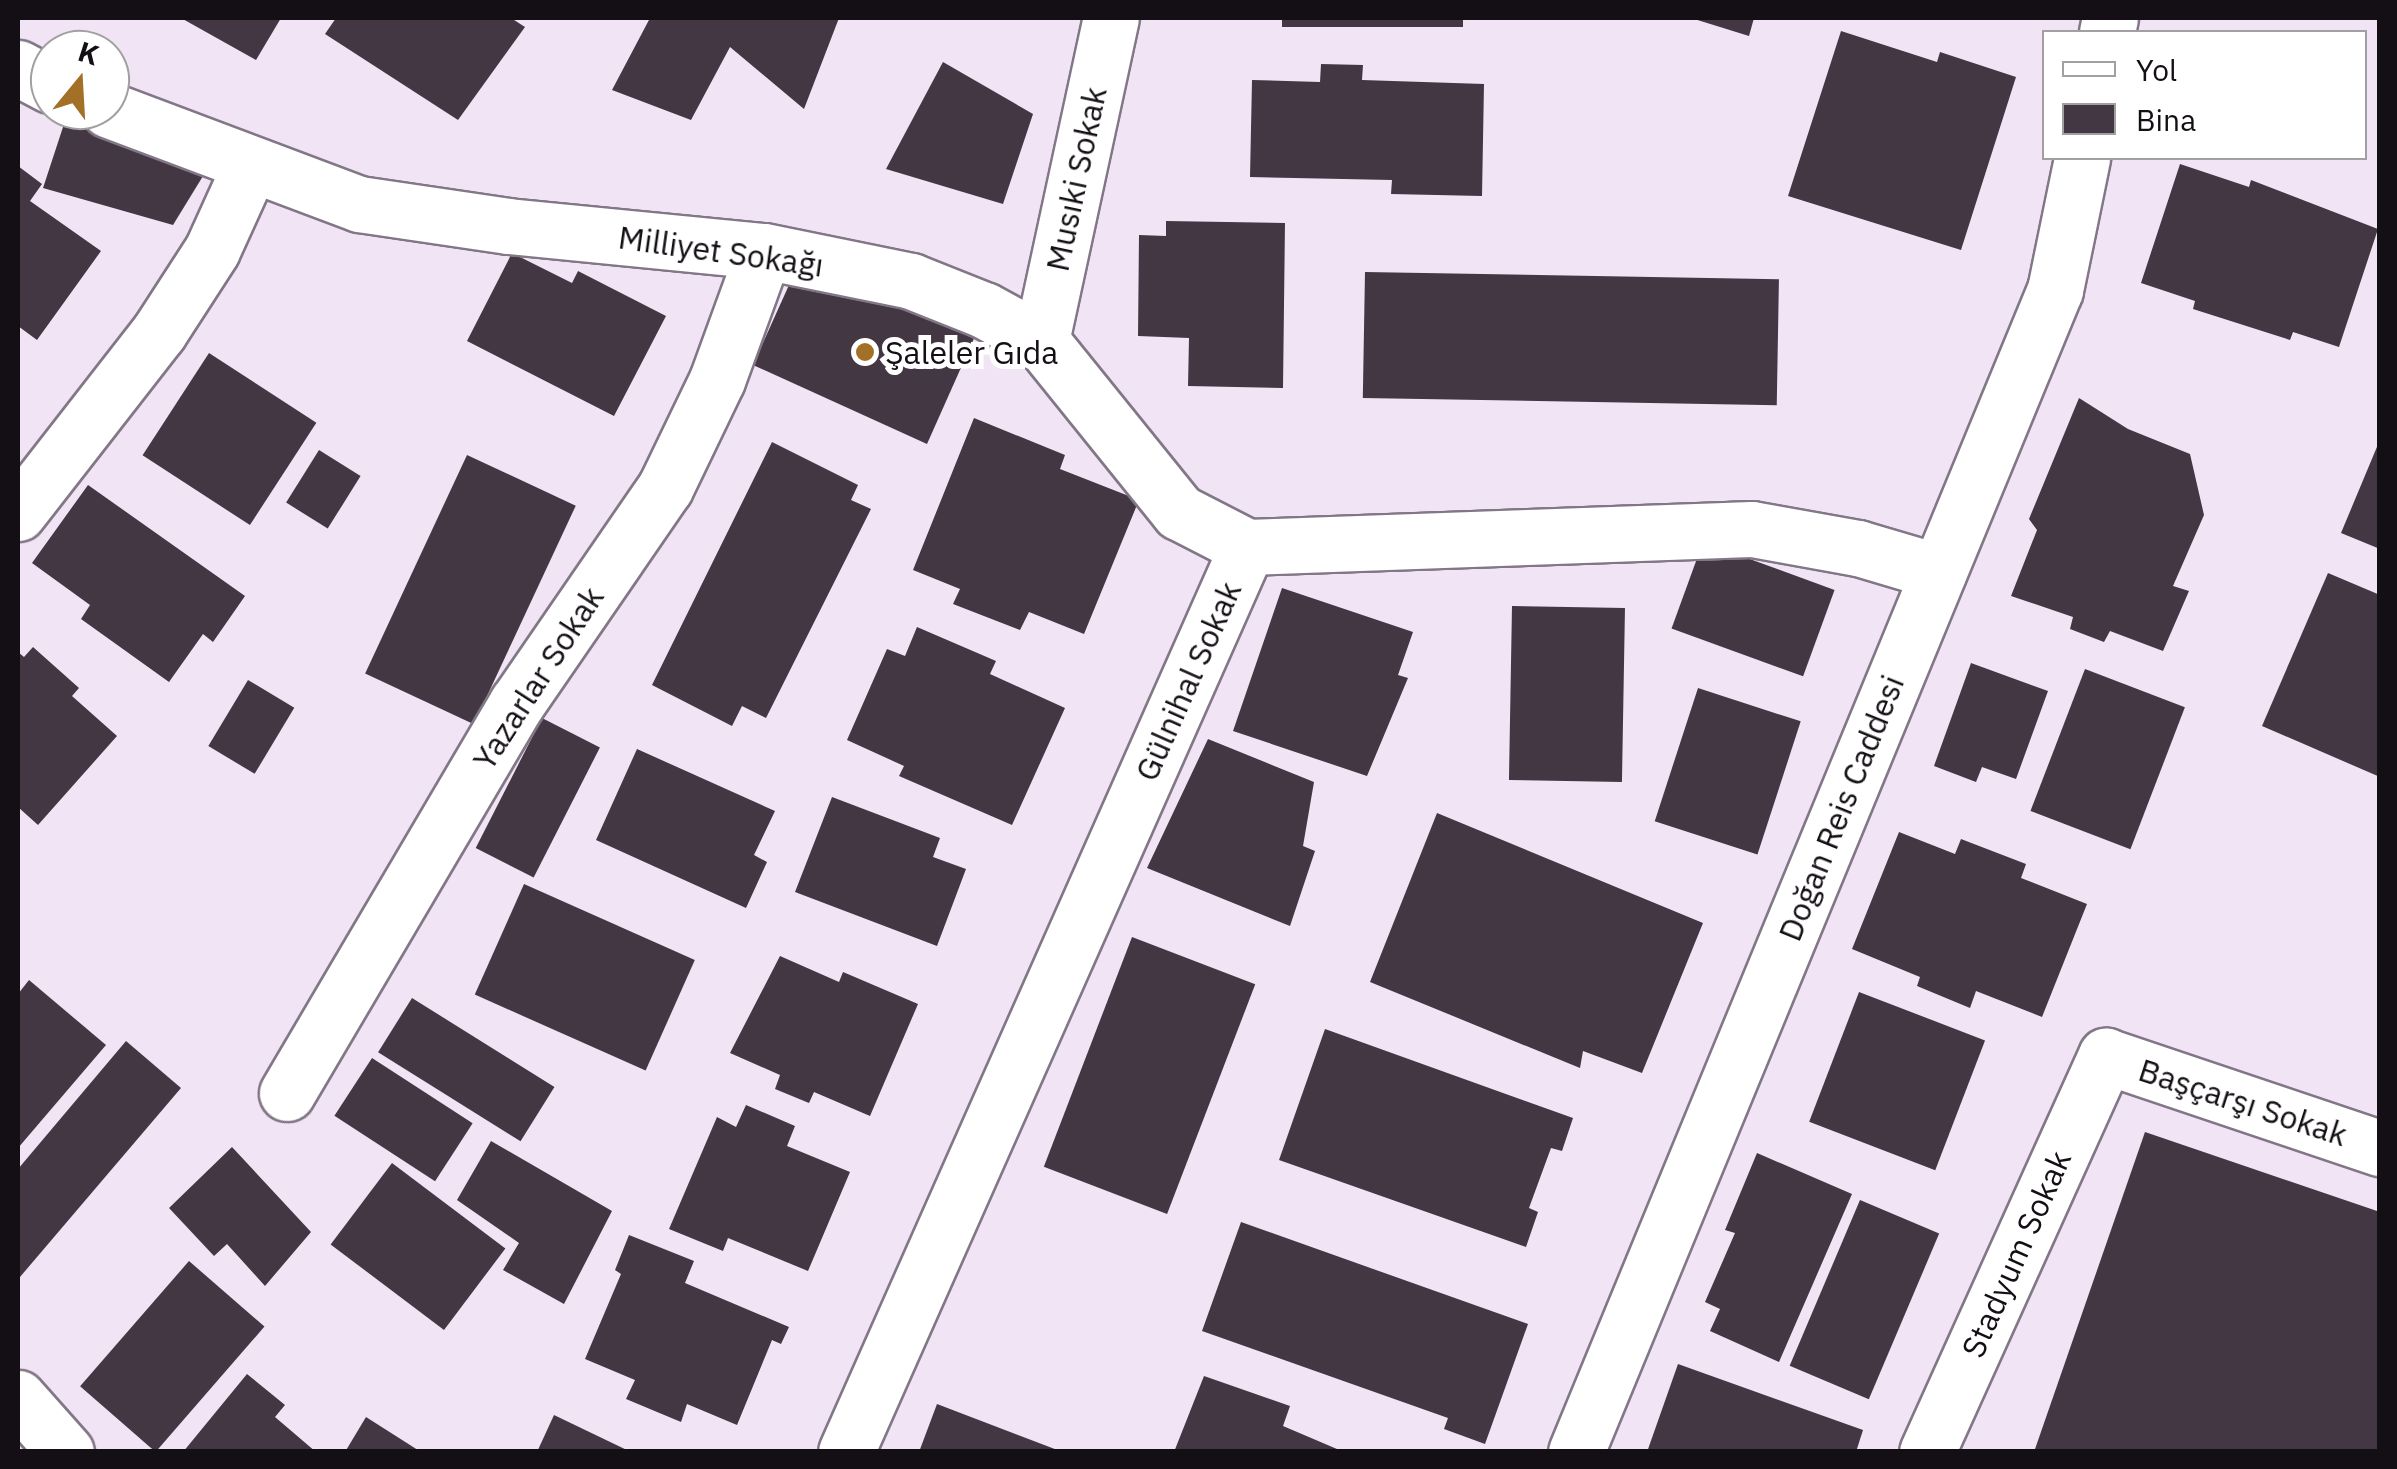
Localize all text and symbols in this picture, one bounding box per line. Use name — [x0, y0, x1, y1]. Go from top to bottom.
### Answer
north arrow — [30, 30, 130, 130]
legend — [2042, 30, 2367, 160]
text: K — [74, 32, 104, 74]
text: Yol — [2136, 50, 2177, 89]
street label: Musıki Sokak — [1038, 83, 1114, 275]
text: Bina — [2136, 100, 2196, 139]
street label: Milliyet Sokağı — [616, 218, 826, 284]
place label: Şaleler Gıda — [885, 333, 1058, 371]
marker: Şaleler Gıda — [854, 341, 876, 363]
street label: Gülnihal Sokak — [1127, 575, 1249, 787]
street label: Yazarlar Sokak — [465, 579, 611, 777]
street label: Doğan Reis Caddesi — [1770, 670, 1912, 946]
street label: Başçarşı Sokak — [2134, 1050, 2352, 1154]
street label: Stadyum Sokak — [1953, 1145, 2079, 1363]

